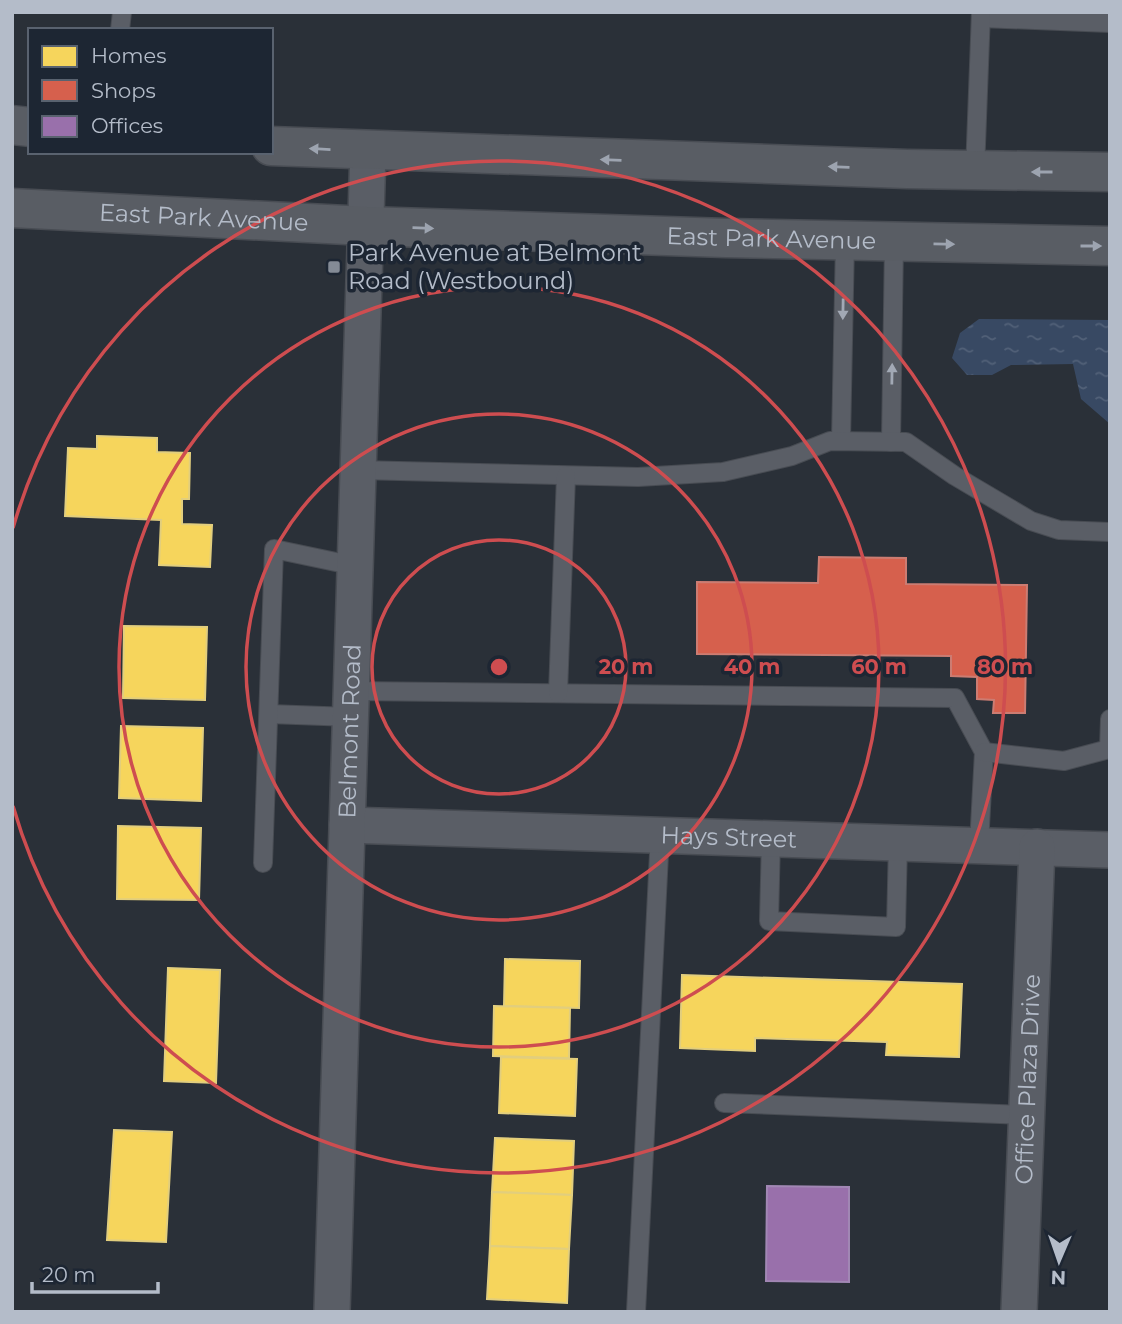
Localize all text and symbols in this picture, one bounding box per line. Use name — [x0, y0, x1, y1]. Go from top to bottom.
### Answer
legend — [28, 28, 273, 154]
text: Homes — [91, 43, 166, 68]
text: Shops — [91, 78, 156, 103]
text: Offices — [91, 113, 163, 138]
one-way arrow — [308, 143, 330, 154]
one-way arrow — [600, 154, 622, 165]
one-way arrow — [827, 162, 849, 173]
one-way arrow — [1030, 166, 1052, 177]
street label: East Park Avenue — [98, 197, 309, 237]
street label: East Park Avenue — [666, 221, 876, 255]
one-way arrow — [412, 222, 434, 233]
place label: Park Avenue at Belmont Road (Westbound) — [348, 238, 642, 295]
one-way arrow — [933, 238, 955, 250]
one-way arrow — [1080, 240, 1102, 252]
marker: Park Avenue at Belmont Road (Westbound) — [326, 259, 342, 275]
one-way arrow — [838, 298, 849, 320]
one-way arrow — [886, 362, 898, 384]
street label: Belmont Road — [332, 644, 367, 819]
text: 20 m — [599, 654, 653, 679]
text: 40 m — [724, 654, 780, 679]
text: 60 m — [851, 654, 907, 679]
text: 80 m — [977, 654, 1033, 679]
centre of rings — [487, 655, 511, 679]
street label: Hays Street — [660, 820, 798, 854]
street label: Office Plaza Drive — [1009, 973, 1046, 1185]
north arrow — [1024, 1226, 1094, 1296]
scale bar — [32, 1250, 158, 1294]
text: 20 m — [42, 1262, 96, 1287]
text: N — [1050, 1266, 1067, 1289]

